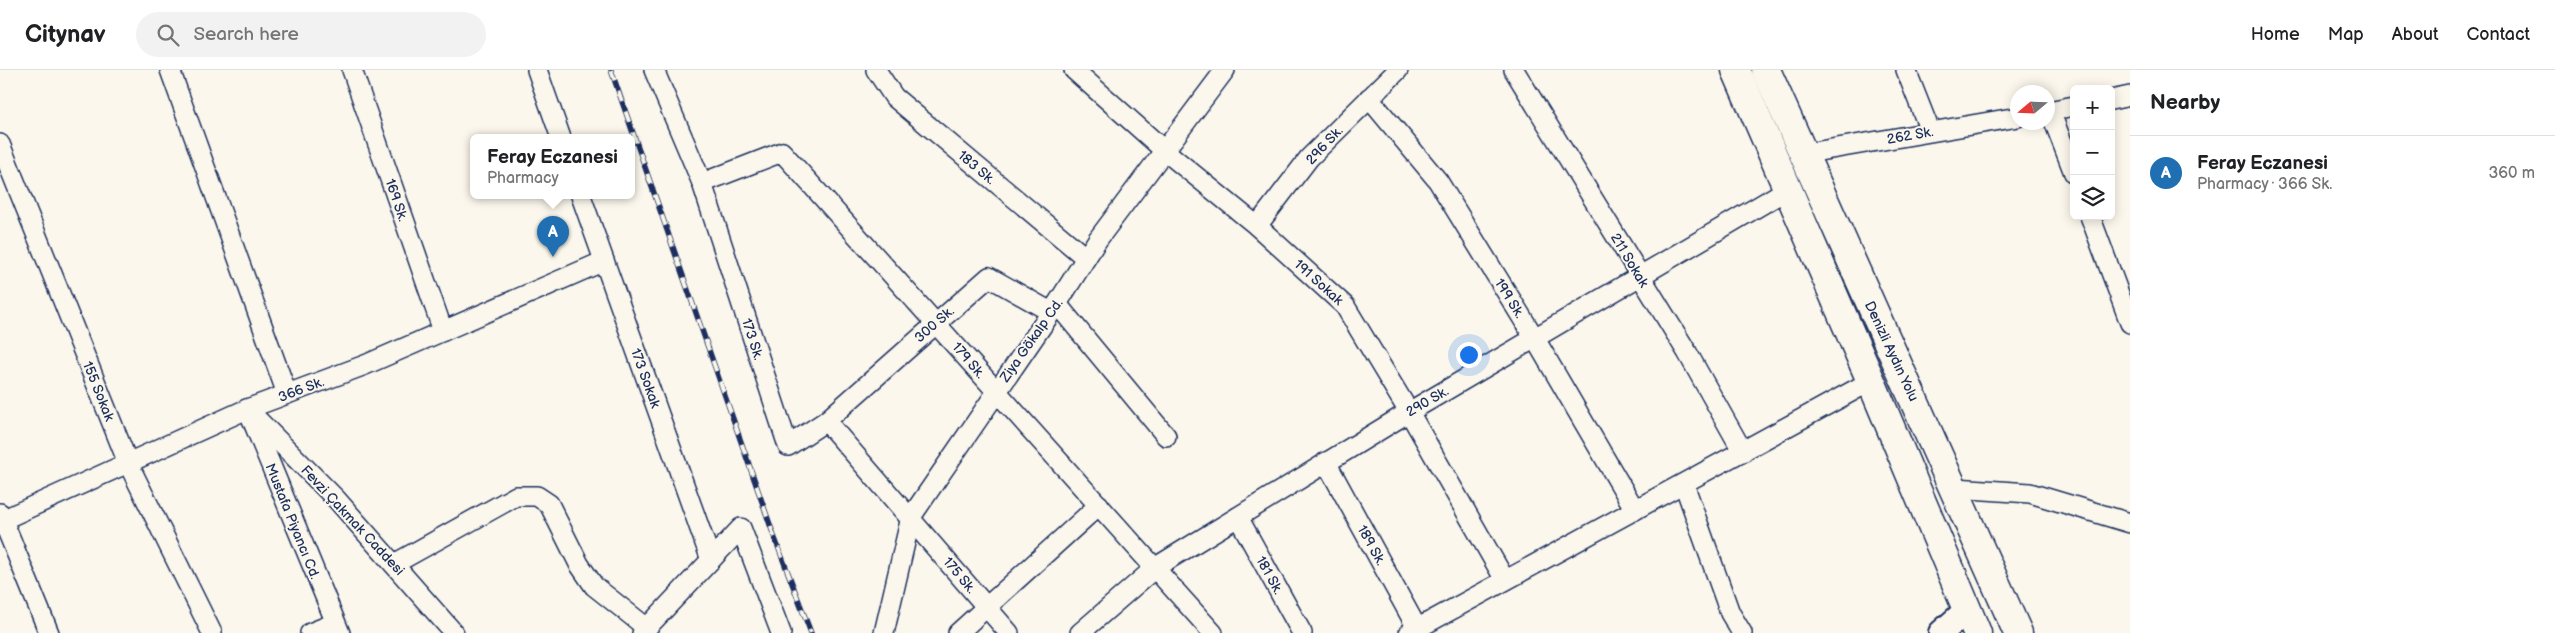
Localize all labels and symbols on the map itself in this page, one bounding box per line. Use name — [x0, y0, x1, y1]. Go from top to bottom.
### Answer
north arrow — [2010, 85, 2055, 130]
street label: 296 Sk. — [1302, 122, 1347, 168]
street label: 262 Sk. — [1886, 123, 1935, 148]
street label: 183 Sk. — [954, 147, 999, 188]
street label: 169 Sk. — [381, 177, 412, 224]
pin: A — [537, 216, 569, 257]
street label: 211 Sokak — [1607, 230, 1652, 291]
street label: 191 Sokak — [1291, 256, 1347, 309]
street label: 199 Sk. — [1491, 275, 1528, 321]
street label: Ziya Gökalp Cd. — [996, 295, 1067, 386]
street label: Denizli Aydın Yolu — [1861, 298, 1922, 404]
street label: 300 Sk. — [911, 302, 958, 346]
street label: 173 Sk. — [738, 316, 767, 362]
street label: 179 Sk. — [948, 339, 989, 382]
your location — [1456, 342, 1482, 368]
street label: 173 Sokak — [627, 346, 664, 410]
street label: 155 Sokak — [79, 359, 118, 424]
street label: 366 Sk. — [276, 373, 327, 406]
street label: 290 Sk. — [1403, 382, 1452, 420]
street label: Mustafa Piyancı Cd. — [262, 461, 324, 582]
street label: Fevzi Çakmak Caddesi — [297, 462, 408, 579]
street label: 189 Sk. — [1354, 522, 1390, 569]
street label: 181 Sk. — [1252, 553, 1287, 597]
street label: 175 Sk. — [940, 554, 980, 597]

